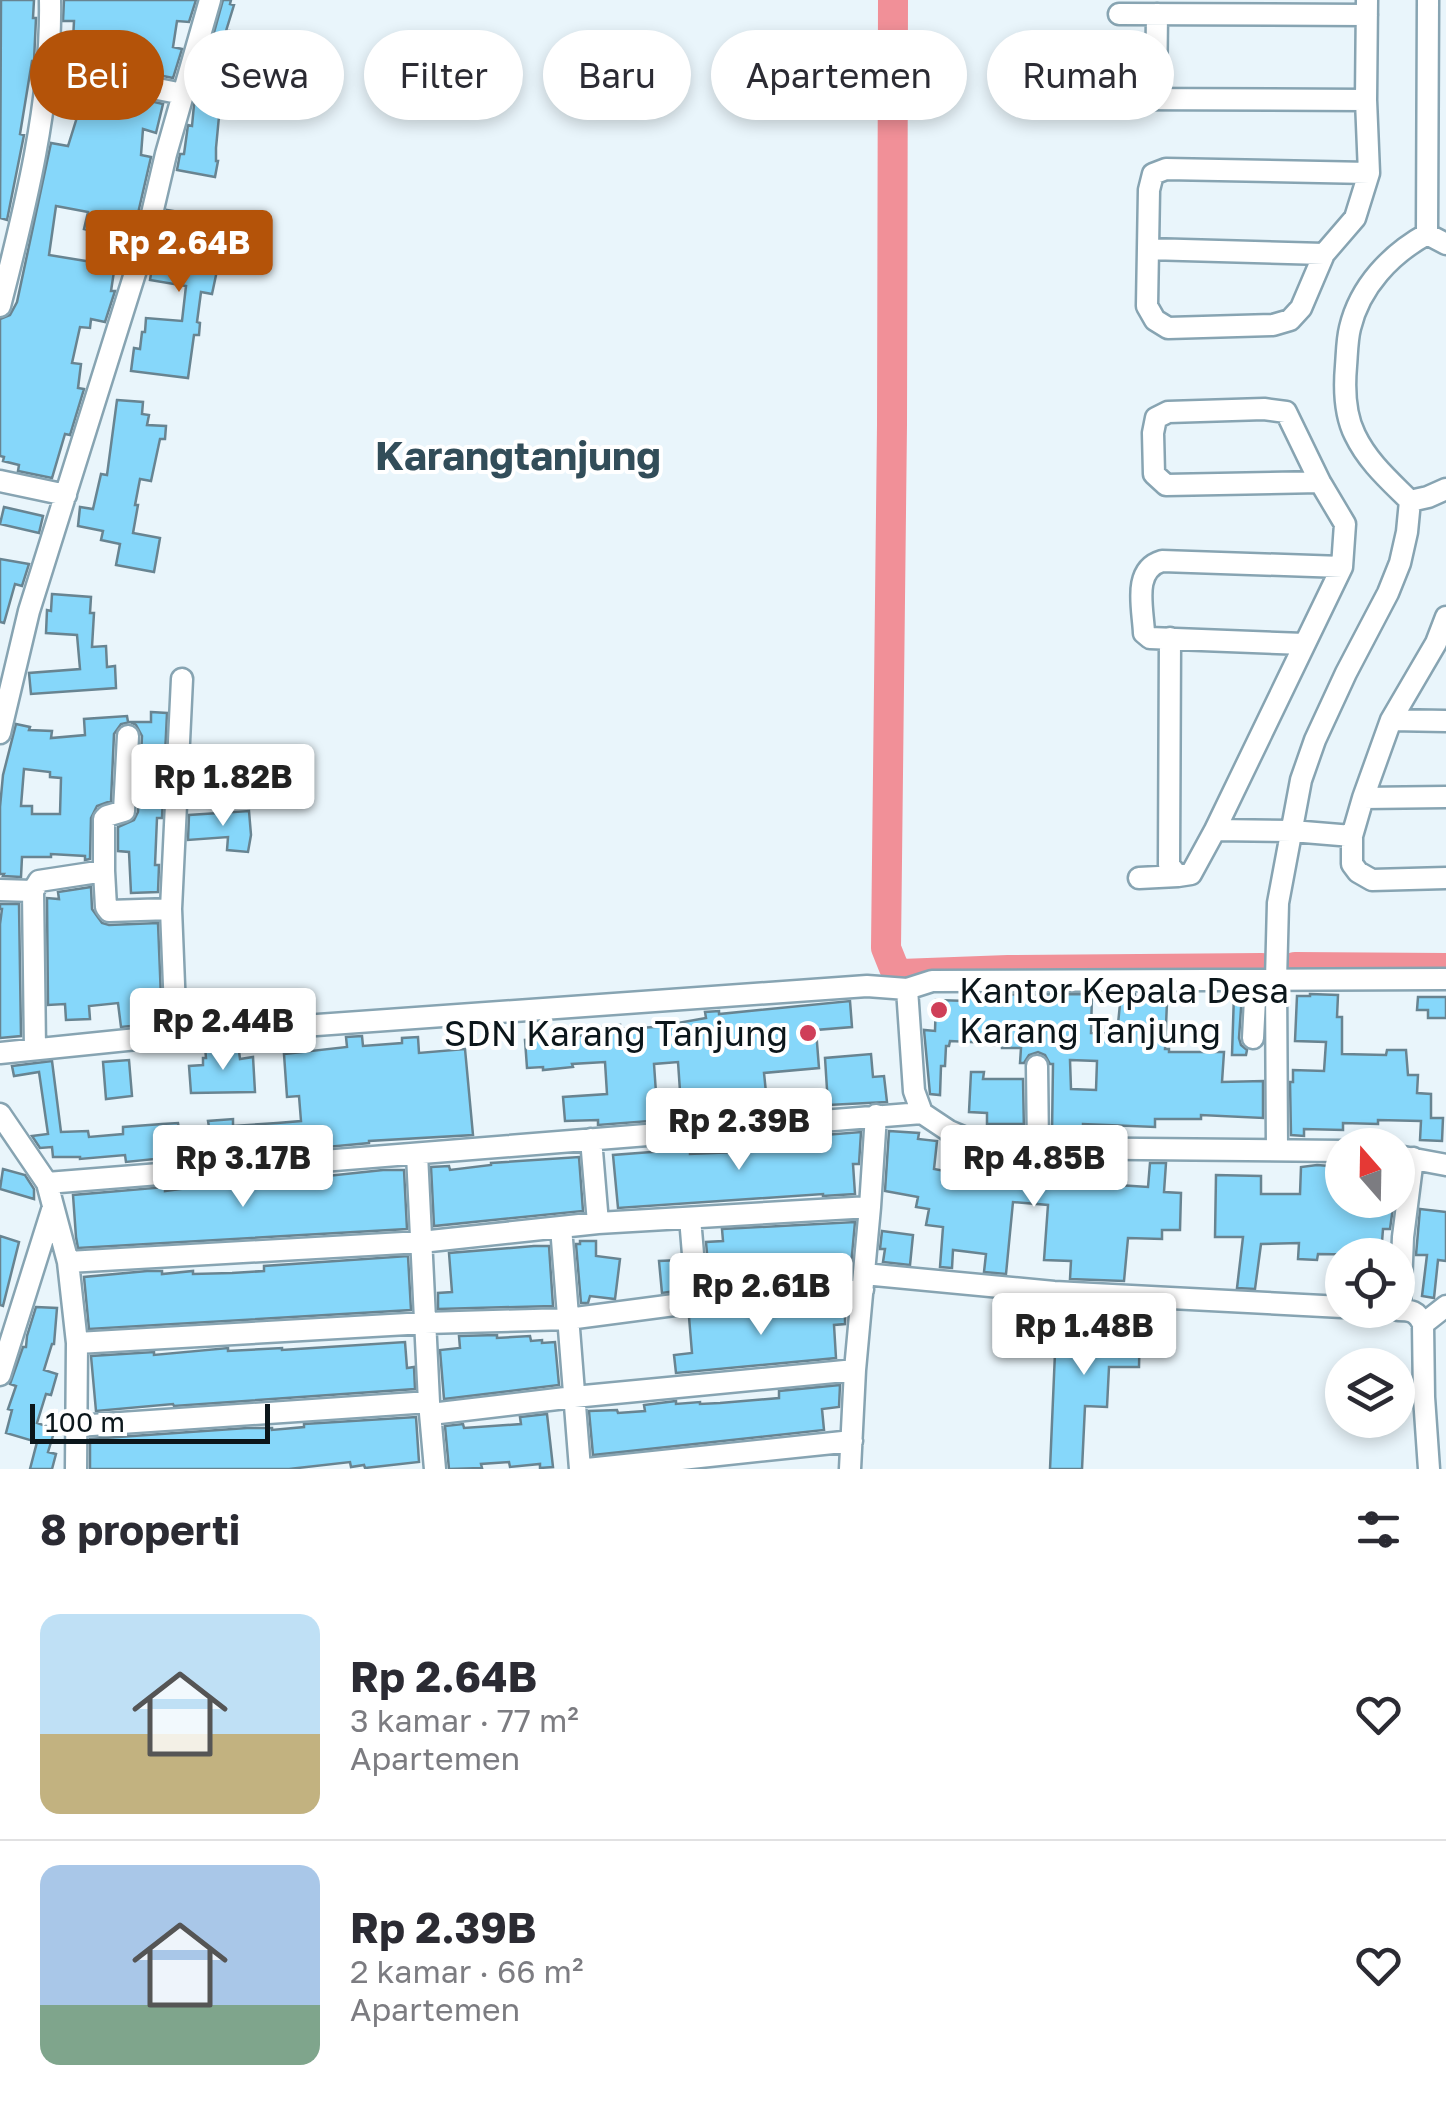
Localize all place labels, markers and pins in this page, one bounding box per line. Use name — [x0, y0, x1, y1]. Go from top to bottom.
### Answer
pin: Rp 2.64B — [76, 210, 282, 295]
pin: Rp 1.82B — [120, 744, 326, 829]
place label: Kantor Kepala Desa Karang Tanjung — [959, 969, 1289, 1051]
pin: Rp 2.44B — [120, 988, 326, 1073]
marker: Kantor Kepala Desa Karang Tanjung — [928, 999, 950, 1021]
place label: SDN Karang Tanjung — [444, 1012, 788, 1054]
marker: SDN Karang Tanjung — [797, 1022, 819, 1044]
pin: Rp 2.39B — [636, 1088, 842, 1173]
pin: Rp 3.17B — [140, 1125, 346, 1210]
pin: Rp 4.85B — [931, 1125, 1137, 1210]
pin: Rp 2.61B — [658, 1253, 864, 1338]
pin: Rp 1.48B — [981, 1293, 1187, 1378]

